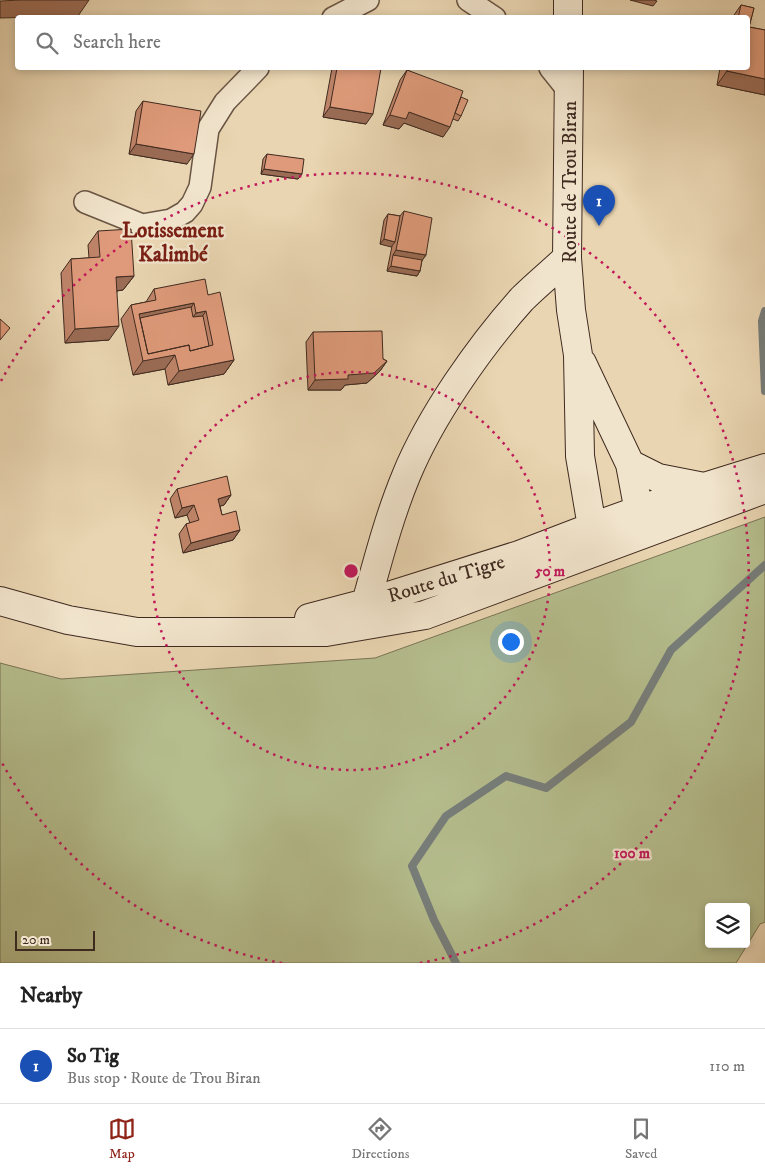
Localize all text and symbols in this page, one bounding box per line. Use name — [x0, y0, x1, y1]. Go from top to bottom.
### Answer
search box — [15, 15, 750, 70]
icon: search — [33, 29, 61, 57]
text: Search here — [73, 31, 161, 54]
street label: Route de Trou Biran — [558, 100, 583, 263]
pin: 1 — [583, 185, 615, 226]
district label: Lotissement Kalimbé — [122, 218, 224, 268]
street label: Route du Tigre — [385, 550, 508, 609]
centre of rings — [342, 562, 360, 580]
text: 50 m — [534, 562, 566, 581]
your location — [498, 629, 524, 655]
text: 100 m — [614, 844, 651, 863]
map controls — [705, 903, 750, 948]
button: layers — [705, 903, 750, 948]
scale bar — [15, 928, 95, 951]
text: 20 m — [22, 931, 50, 949]
text: Nearby — [20, 983, 82, 1009]
text: So Tig — [67, 1045, 119, 1068]
text: 1 — [33, 1056, 39, 1076]
text: 110 m — [709, 1056, 745, 1076]
text: Bus stop · Route de Trou Biran — [67, 1068, 261, 1088]
tab: Map — [108, 1115, 136, 1163]
tab: Directions — [351, 1115, 409, 1163]
tab: Saved — [625, 1115, 657, 1163]

